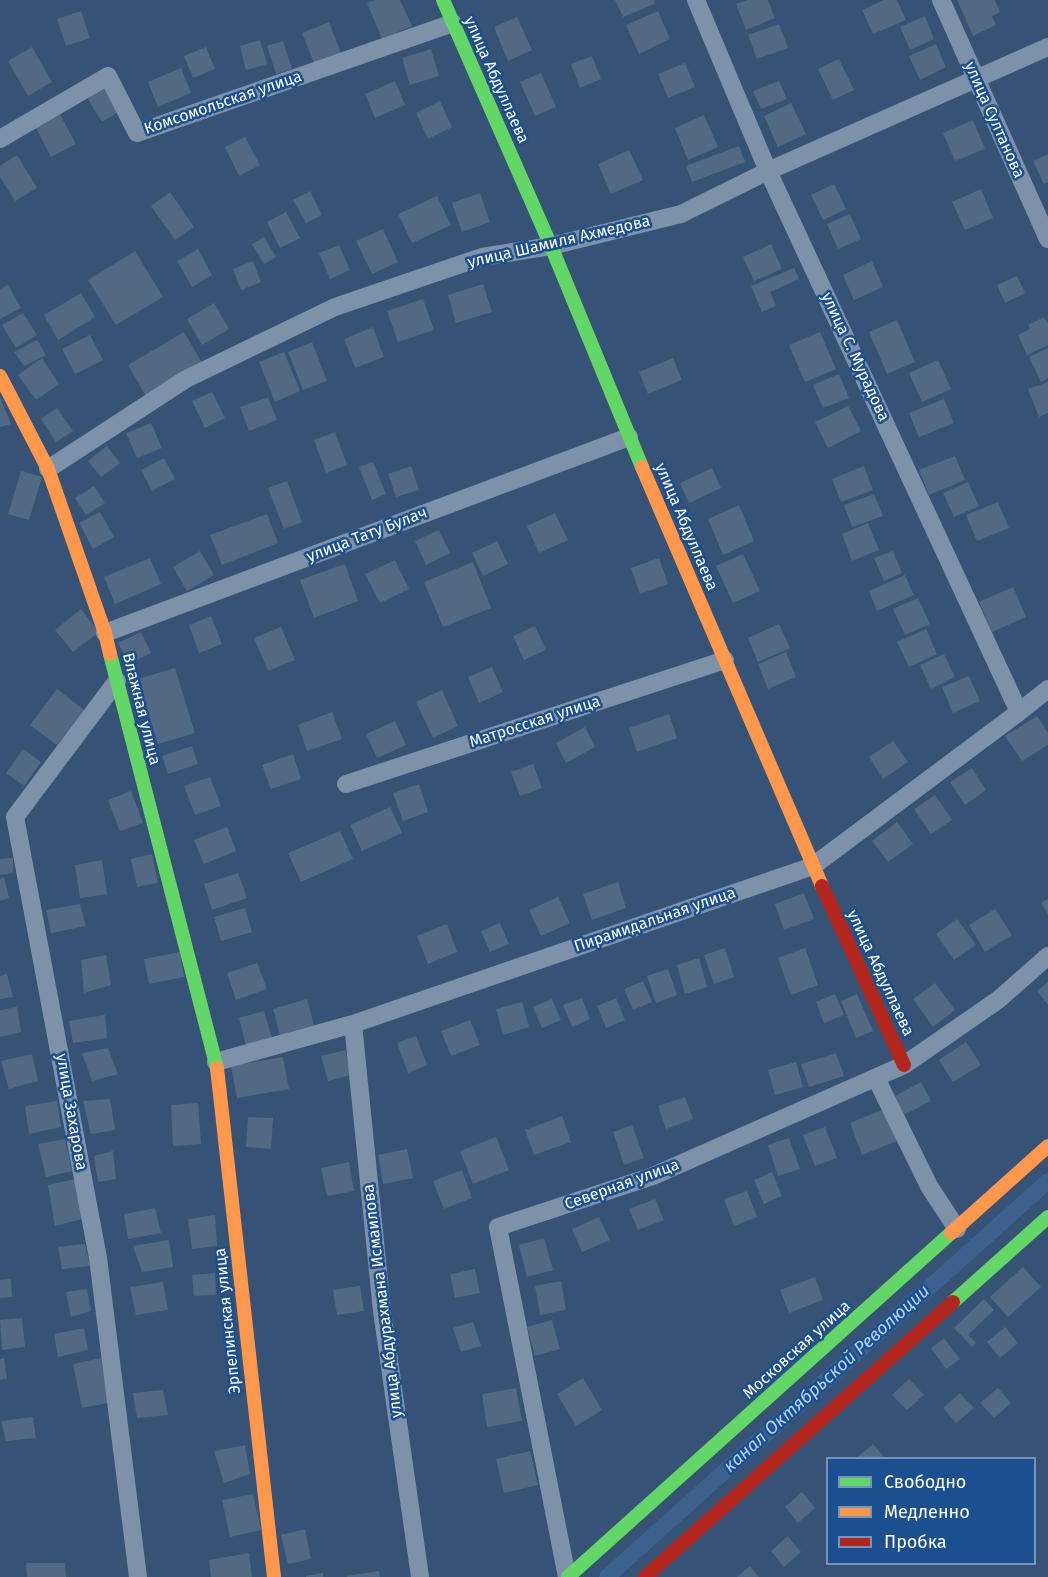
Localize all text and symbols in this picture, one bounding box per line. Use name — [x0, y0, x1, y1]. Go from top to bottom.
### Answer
street label: улица Абдуллаева — [459, 13, 533, 147]
street label: улица Султанова — [960, 59, 1028, 181]
street label: Комсомольская улица — [142, 67, 304, 139]
street label: улица Шамиля Ахмедова — [466, 212, 652, 272]
street label: улица С. Мурадова — [817, 289, 893, 425]
street label: улица Абдуллаева — [650, 460, 722, 594]
street label: улица Тату Булач — [304, 503, 430, 567]
street label: Влажная улица — [118, 651, 164, 767]
street label: Матросская улица — [467, 692, 603, 752]
street label: Пирамидальная улица — [572, 883, 738, 957]
street label: улица Абдуллаева — [842, 907, 918, 1039]
street label: улица Захарова — [51, 1052, 91, 1172]
street label: Северная улица — [562, 1155, 682, 1215]
street label: улица Абдурахмана Исмаилова — [359, 1183, 407, 1419]
street label: Эрпелинская улица — [211, 1247, 245, 1395]
water label: канал Октябрьской Революции — [719, 1281, 935, 1477]
street label: Московская улица — [739, 1297, 855, 1403]
legend — [826, 1457, 1036, 1565]
text: Свободно — [884, 1471, 966, 1493]
text: Медленно — [884, 1501, 970, 1523]
text: Пробка — [884, 1531, 947, 1553]

